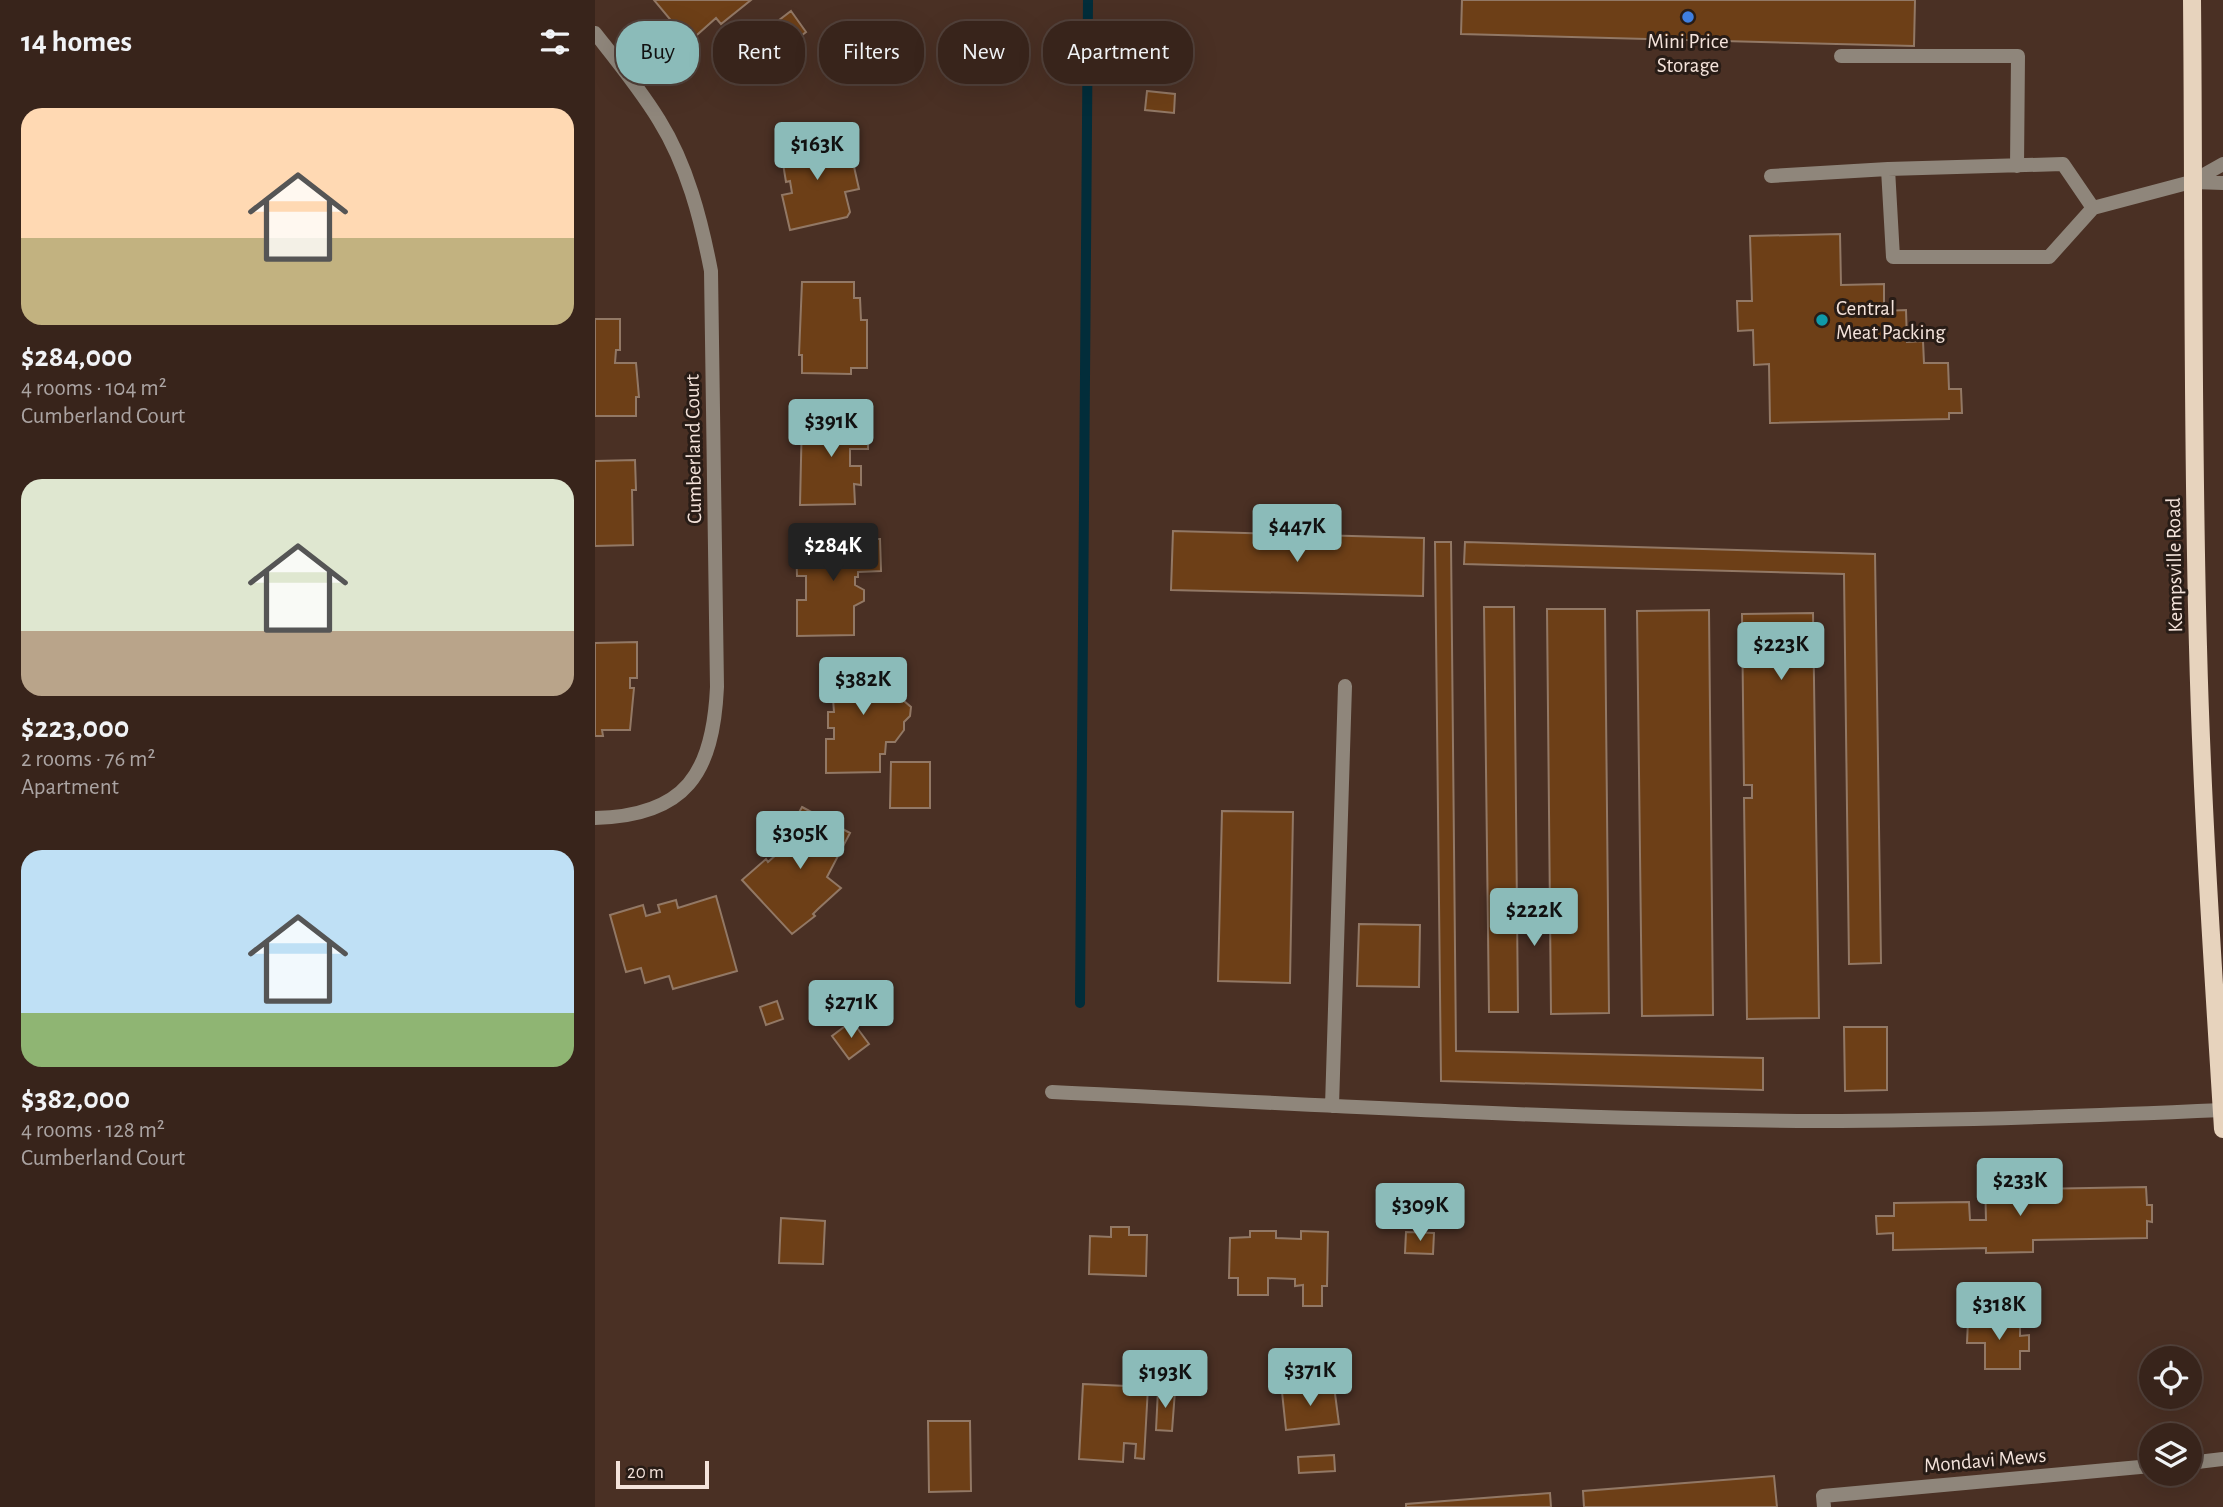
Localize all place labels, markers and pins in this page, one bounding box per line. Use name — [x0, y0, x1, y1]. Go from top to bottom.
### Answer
marker: Mini Price Storage — [1680, 9, 1696, 25]
place label: Mini Price Storage — [1647, 31, 1729, 76]
pin: $163K — [768, 122, 866, 182]
place label: Central Meat Packing — [1836, 298, 1946, 343]
marker: Central Meat Packing — [1814, 312, 1830, 328]
pin: $391K — [782, 400, 880, 459]
pin: $447K — [1248, 504, 1346, 564]
pin: $284K — [784, 524, 882, 583]
pin: $223K — [1732, 622, 1830, 682]
pin: $382K — [814, 658, 912, 717]
pin: $305K — [751, 812, 849, 871]
pin: $222K — [1485, 888, 1583, 948]
pin: $271K — [802, 981, 900, 1040]
pin: $233K — [1971, 1158, 2069, 1218]
pin: $309K — [1371, 1184, 1469, 1243]
pin: $318K — [1950, 1282, 2048, 1342]
pin: $371K — [1261, 1348, 1359, 1408]
pin: $193K — [1116, 1350, 1214, 1410]

